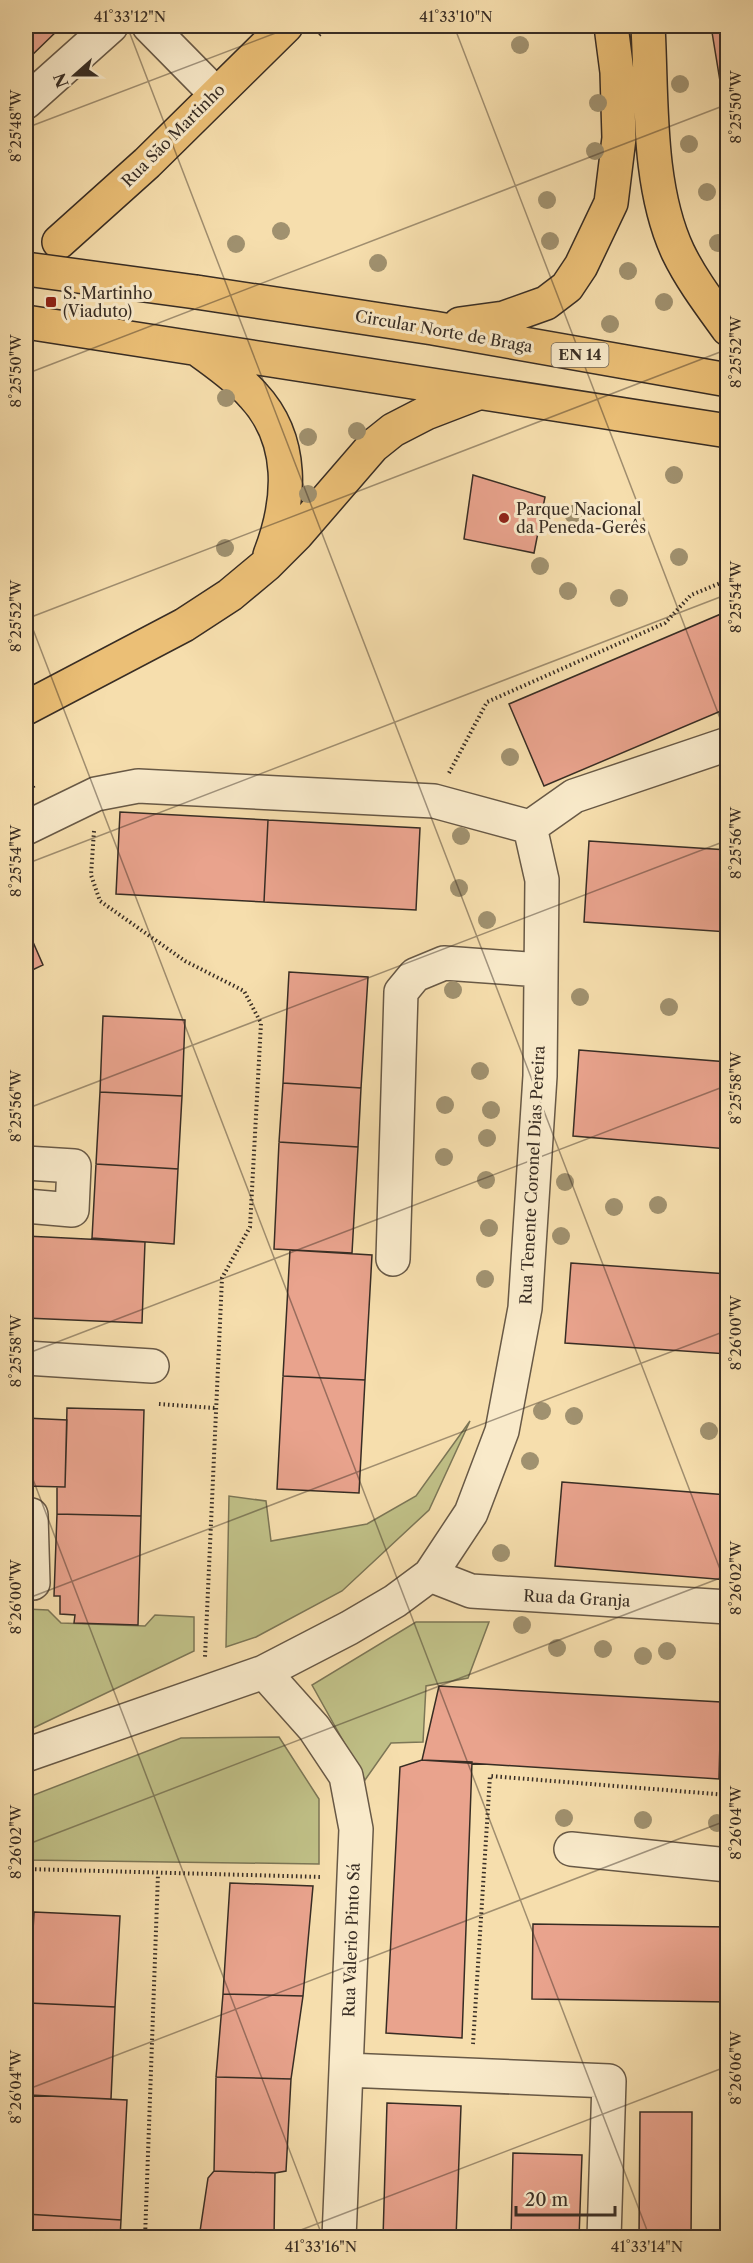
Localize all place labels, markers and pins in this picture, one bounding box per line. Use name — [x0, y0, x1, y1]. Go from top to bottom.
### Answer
place label: S. Martinho (Viaduto) — [63, 283, 153, 321]
marker: S. Martinho (Viaduto) — [44, 295, 58, 309]
place label: Parque Nacional da Peneda-Gerês — [516, 499, 646, 537]
marker: Parque Nacional da Peneda-Gerês — [497, 511, 511, 525]

